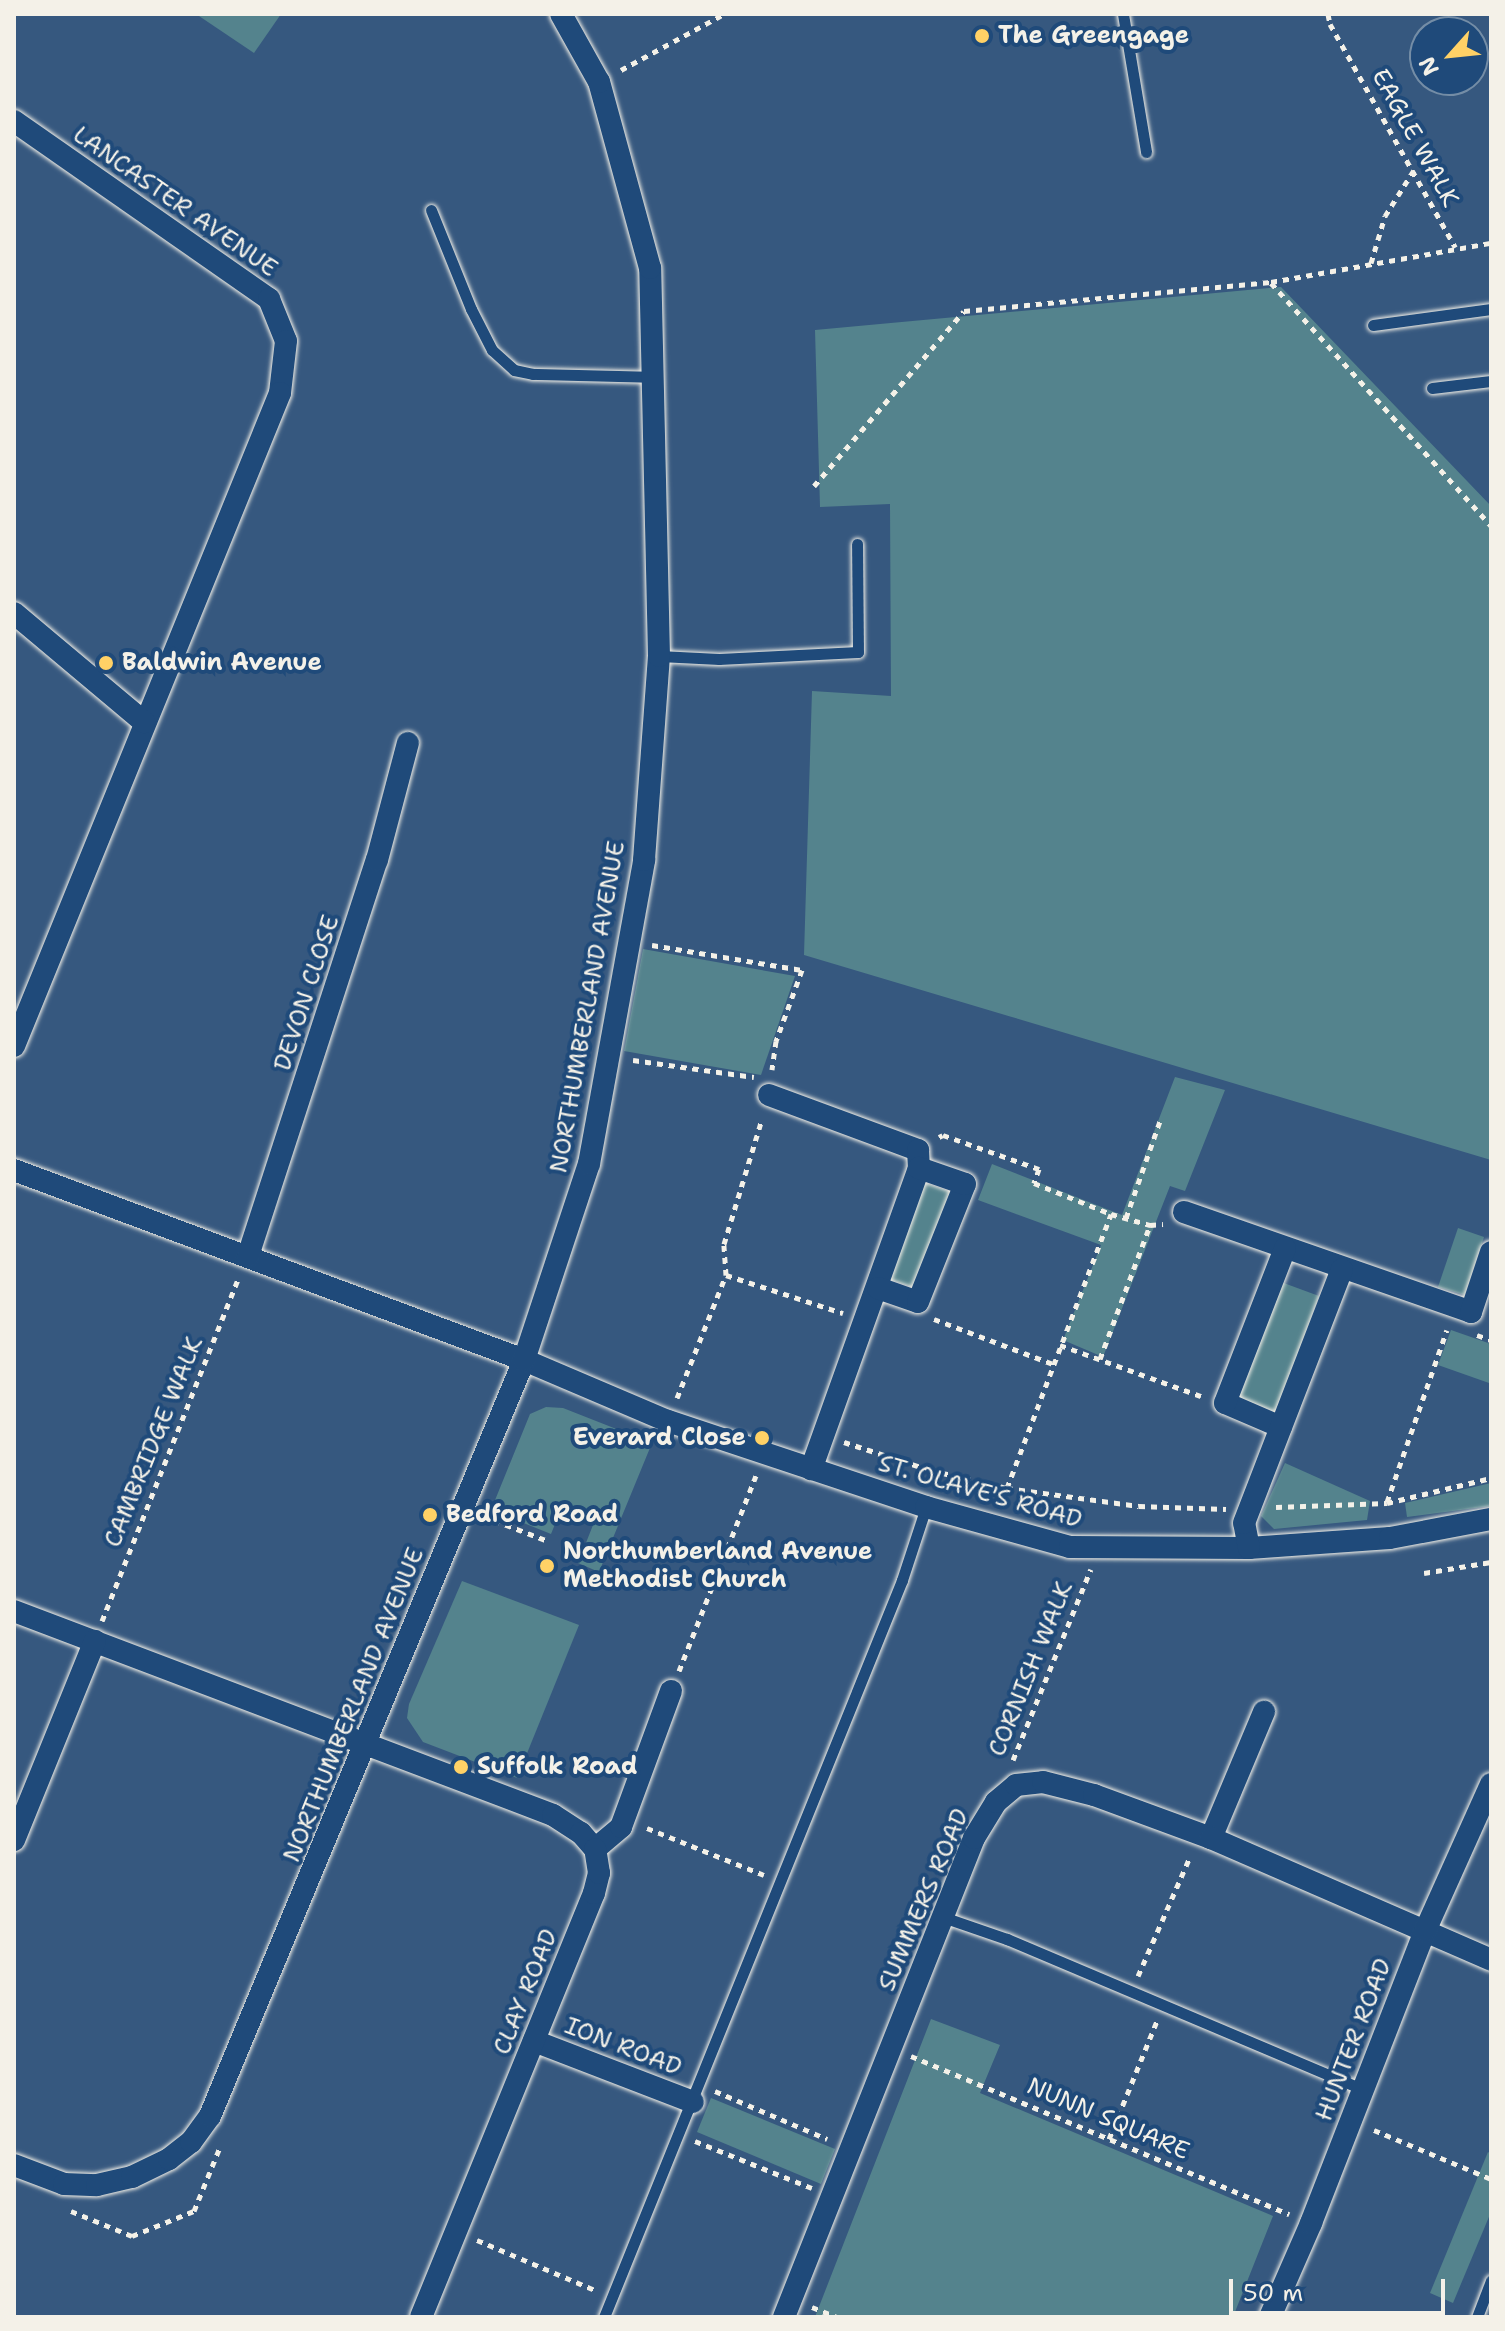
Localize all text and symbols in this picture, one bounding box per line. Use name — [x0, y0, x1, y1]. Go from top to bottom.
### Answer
north arrow — [1409, 16, 1489, 96]
place label: The Greengage — [998, 22, 1189, 50]
marker: The Greengage — [973, 27, 991, 45]
text: N — [1412, 52, 1446, 81]
street label: EAGLE WALK — [1365, 64, 1465, 212]
street label: LANCASTER AVENUE — [67, 121, 283, 283]
place label: Baldwin Avenue — [122, 649, 322, 677]
marker: Baldwin Avenue — [97, 654, 115, 672]
street label: NORTHUMBERLAND AVENUE — [545, 839, 631, 1175]
street label: DEVON CLOSE — [268, 912, 346, 1074]
street label: CAMBRIDGE WALK — [99, 1333, 209, 1551]
place label: Everard Close — [573, 1424, 746, 1452]
marker: Everard Close — [753, 1429, 771, 1447]
street label: ST. OLAVE'S ROAD — [875, 1449, 1085, 1535]
place label: Bedford Road — [446, 1501, 618, 1529]
marker: Bedford Road — [421, 1506, 439, 1524]
place label: Northumberland Avenue Methodist Church — [563, 1538, 872, 1594]
street label: NORTHUMBERLAND AVENUE — [278, 1544, 430, 1866]
marker: Northumberland Avenue Methodist Church — [538, 1557, 556, 1575]
street label: CORNISH WALK — [983, 1577, 1079, 1761]
place label: Suffolk Road — [477, 1753, 637, 1781]
marker: Suffolk Road — [452, 1758, 470, 1776]
street label: SUMMERS ROAD — [873, 1805, 975, 1995]
street label: CLAY ROAD — [488, 1925, 564, 2059]
street label: HUNTER ROAD — [1310, 1955, 1398, 2125]
street label: ION ROAD — [561, 2012, 685, 2082]
street label: NUNN SQUARE — [1022, 2072, 1194, 2166]
scale bar — [1233, 2263, 1449, 2313]
text: 50 m — [1243, 2277, 1303, 2309]

